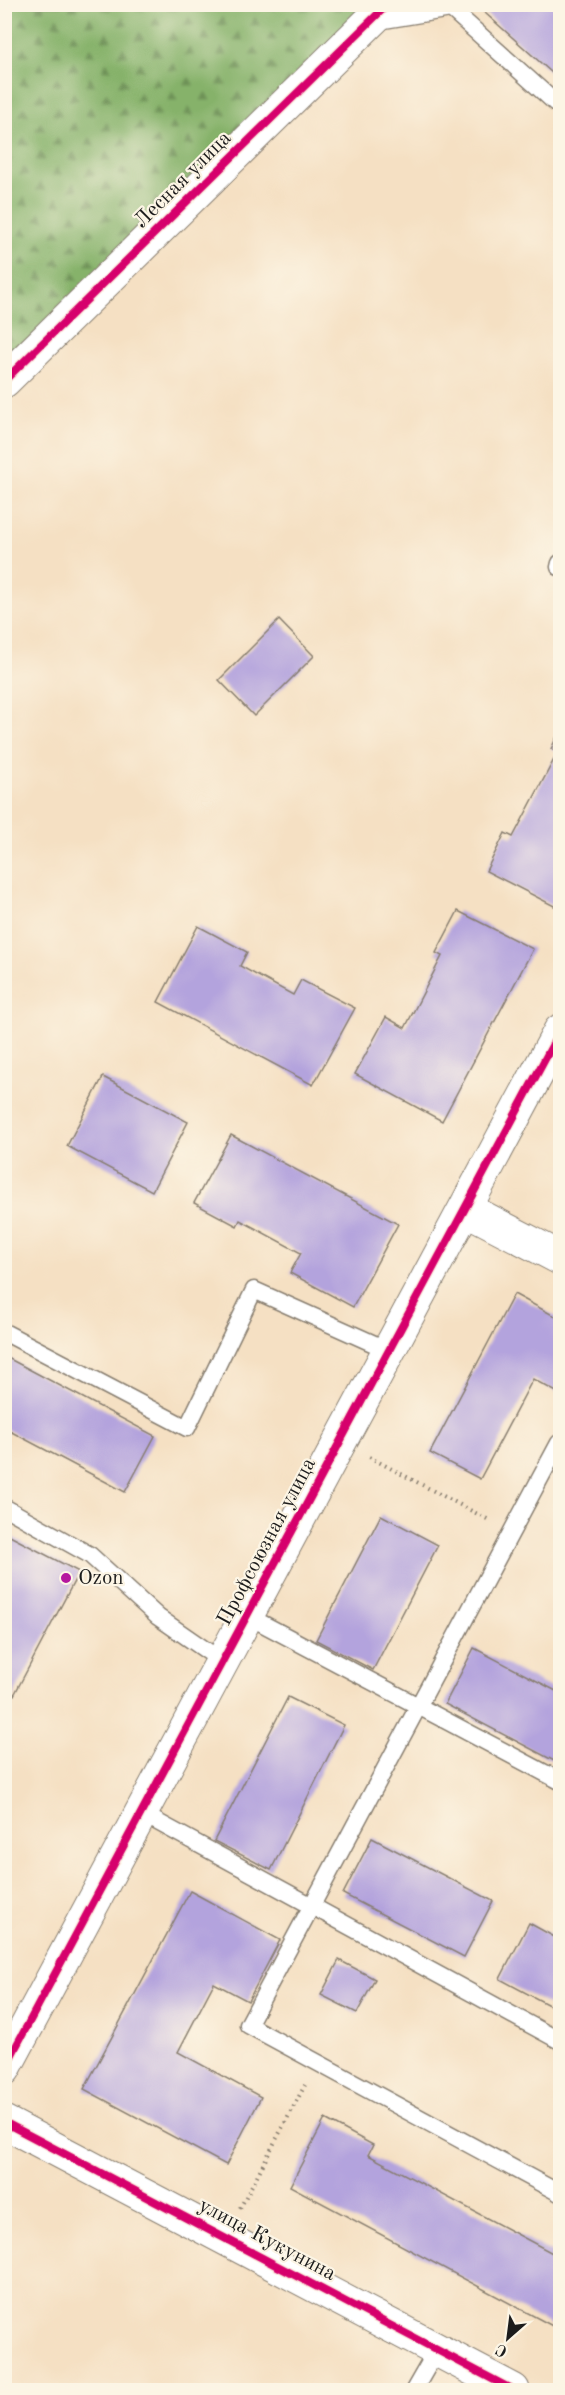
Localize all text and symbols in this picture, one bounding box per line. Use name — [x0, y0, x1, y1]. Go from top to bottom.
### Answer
street label: Лесная улица — [130, 127, 236, 233]
street label: Профсоюзная улица — [214, 1455, 320, 1629]
place label: Ozon — [78, 1568, 124, 1589]
marker: Ozon — [59, 1571, 73, 1585]
street label: улица Кукунина — [195, 2195, 339, 2285]
north arrow — [478, 2308, 538, 2368]
text: С — [493, 2340, 510, 2359]

